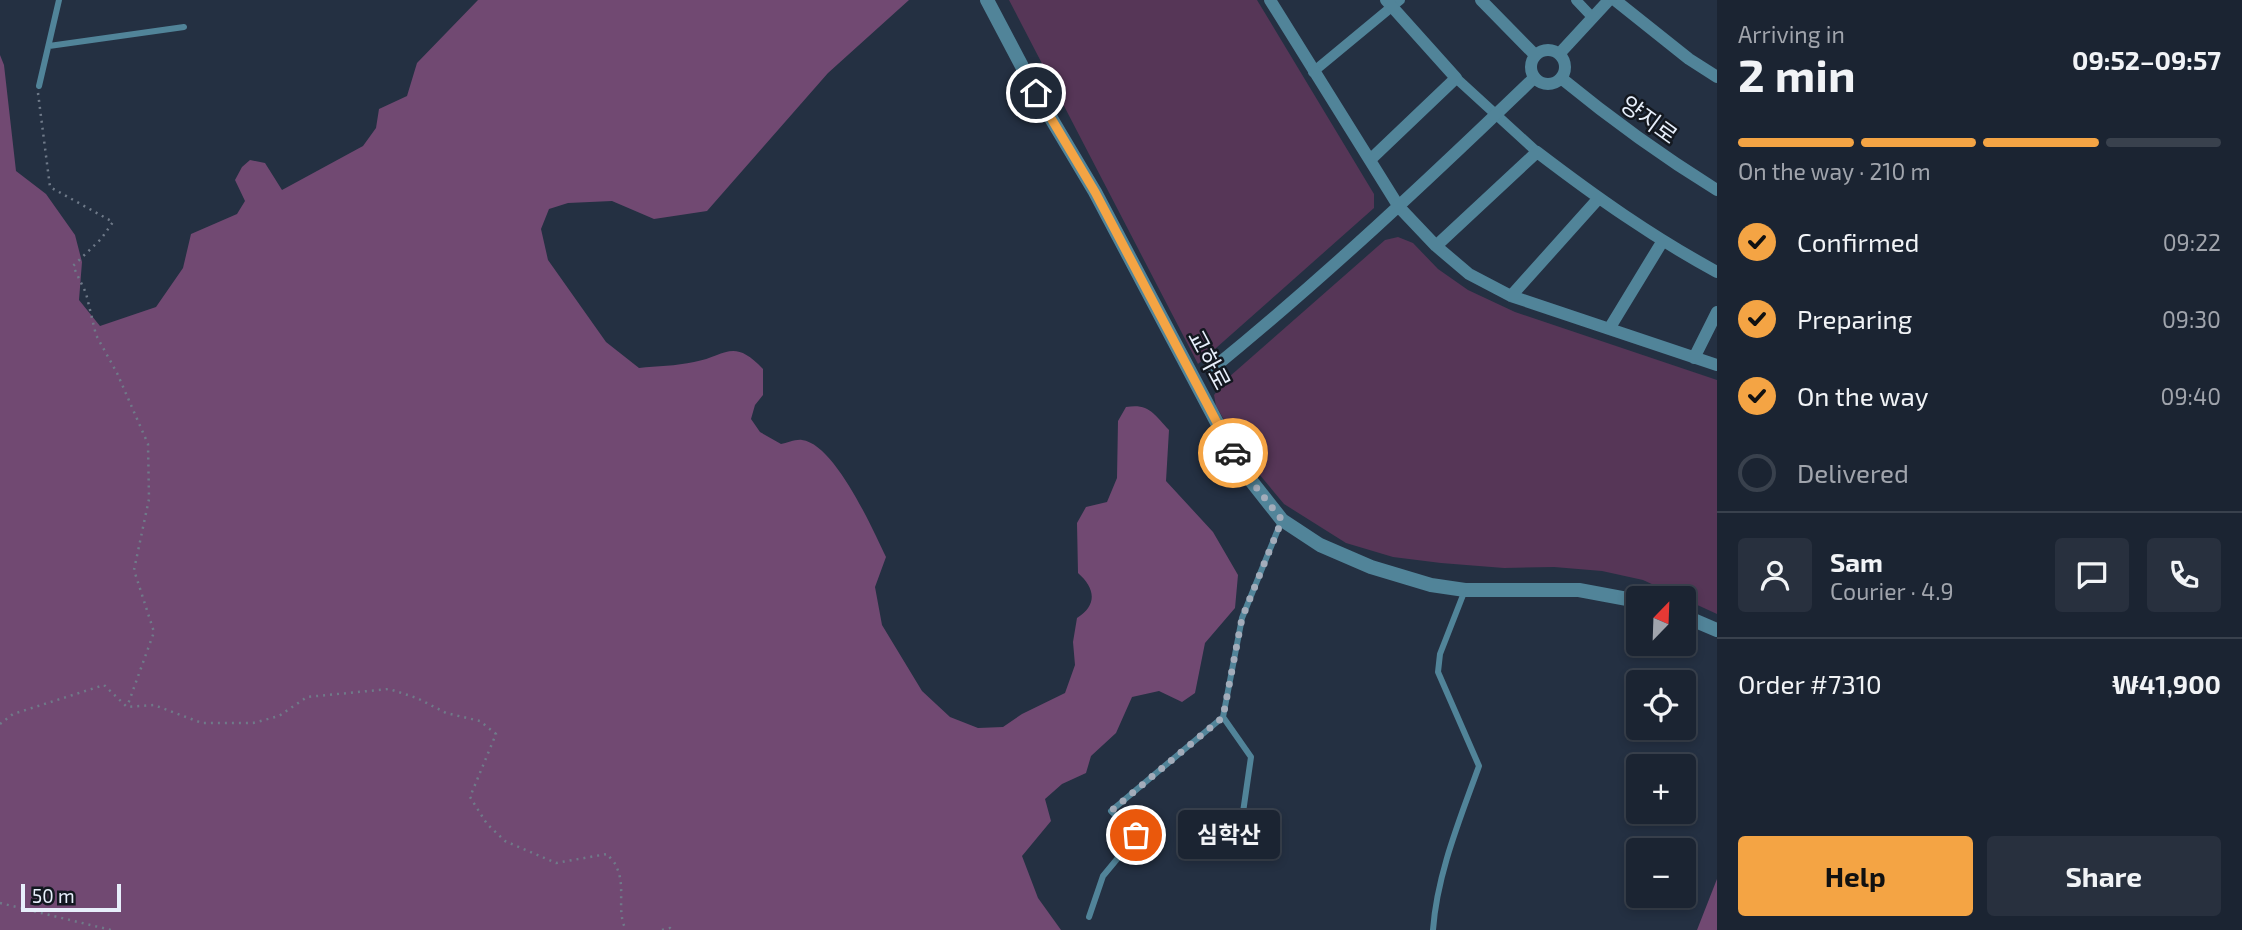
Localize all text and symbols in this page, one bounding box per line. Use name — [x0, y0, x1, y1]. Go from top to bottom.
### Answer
text: Arriving in — [1738, 20, 1845, 48]
text: 09:52–09:57 — [2072, 44, 2221, 75]
text: 2 min — [1738, 46, 1856, 101]
pin — [1006, 63, 1066, 123]
icon: home — [1017, 74, 1055, 112]
street label: 양지로 — [1616, 89, 1683, 149]
text: On the way · 210 m — [1738, 157, 1931, 185]
icon: check — [1738, 223, 1776, 261]
text: Confirmed — [1797, 226, 1920, 257]
text: 09:22 — [2163, 228, 2221, 256]
icon: check — [1738, 300, 1776, 338]
text: Preparing — [1797, 303, 1912, 334]
text: 09:30 — [2162, 305, 2221, 333]
street label: 교하로 — [1183, 325, 1237, 394]
icon: check — [1738, 377, 1776, 415]
text: On the way — [1797, 380, 1928, 411]
text: 09:40 — [2161, 382, 2221, 410]
courier — [1198, 418, 1268, 488]
icon: car — [1214, 434, 1252, 472]
text: Delivered — [1797, 457, 1909, 488]
button: person — [1738, 538, 1812, 612]
button: chat — [2055, 538, 2129, 612]
button: phone — [2147, 538, 2221, 612]
text: Sam — [1830, 546, 1883, 577]
text: Courier · 4.9 — [1830, 577, 1954, 605]
north arrow — [1626, 586, 1696, 656]
map controls — [1626, 586, 1696, 908]
text: Order #7310 — [1738, 668, 1882, 699]
text: ₩41,900 — [2112, 668, 2221, 699]
button: locate — [1626, 670, 1696, 740]
button: + — [1626, 754, 1696, 824]
pin — [1106, 805, 1166, 865]
callout: 심학산 — [1178, 810, 1280, 860]
icon: bag — [1117, 816, 1155, 854]
text: 심학산 — [1197, 820, 1261, 848]
button: Help — [1738, 836, 1973, 916]
button: Share — [1987, 836, 2221, 916]
button: − — [1626, 838, 1696, 908]
scale bar — [21, 881, 121, 913]
text: 50 m — [32, 884, 75, 907]

